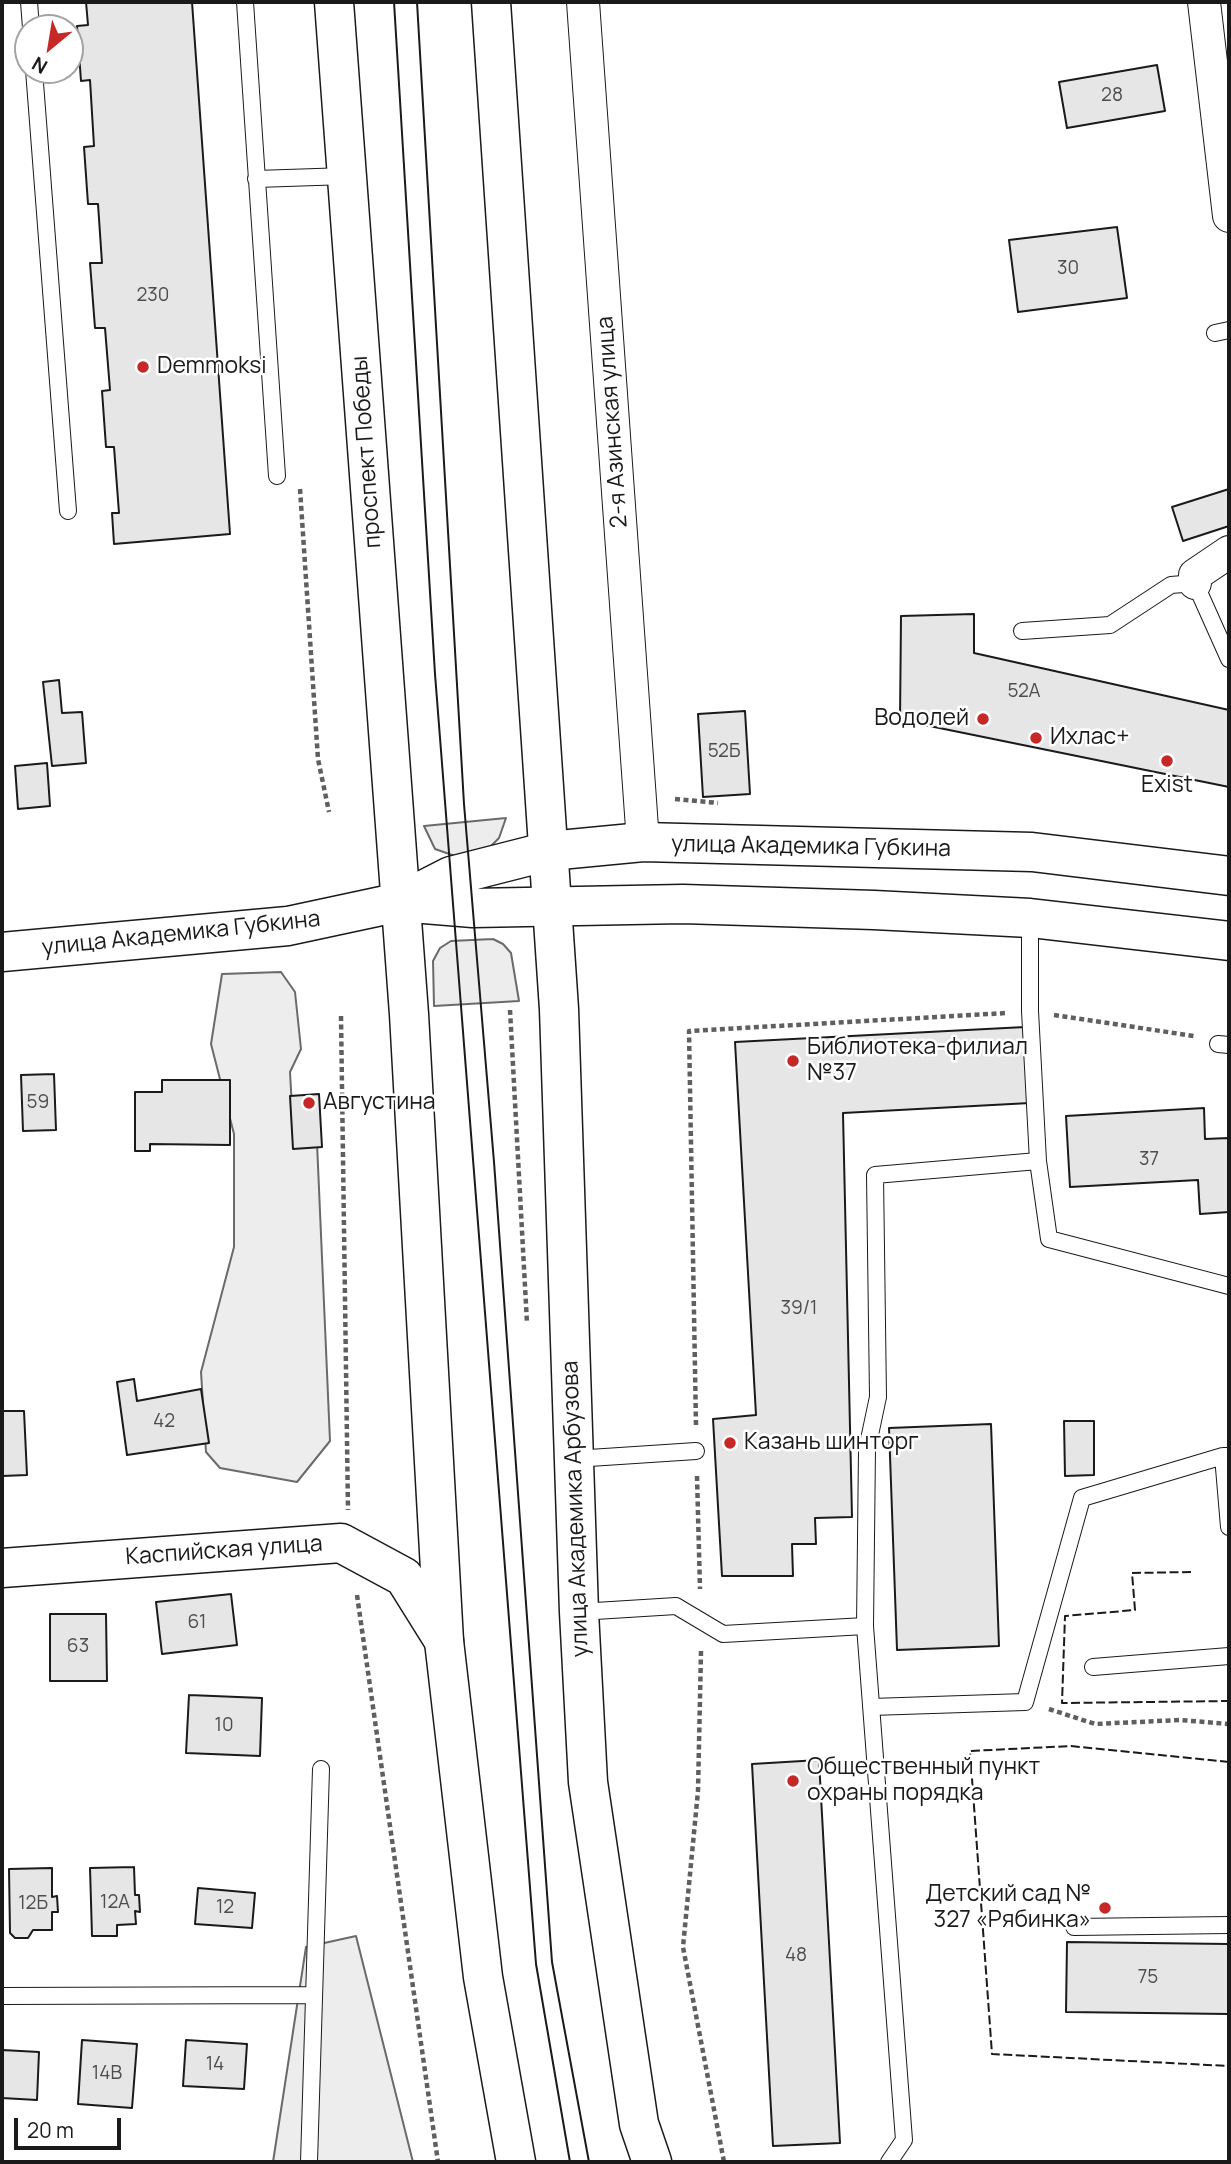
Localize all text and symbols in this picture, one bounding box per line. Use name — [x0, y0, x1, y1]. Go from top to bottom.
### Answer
north arrow — [14, 14, 84, 84]
text: N — [27, 51, 52, 80]
house number: 28 — [1101, 85, 1123, 107]
house number: 30 — [1057, 258, 1079, 280]
house number: 230 — [137, 285, 169, 307]
street label: 2-я Азинская улица — [592, 315, 634, 529]
place label: Demmoksi — [157, 353, 267, 381]
street label: проспект Победы — [347, 355, 387, 549]
marker: Demmoksi — [135, 359, 151, 375]
house number: 52А — [1008, 681, 1040, 703]
place label: Водолей — [874, 705, 969, 733]
marker: Водолей — [975, 711, 991, 727]
place label: Ихлас+ — [1050, 724, 1129, 752]
marker: Ихлас+ — [1028, 730, 1044, 746]
house number: 52Б — [708, 741, 740, 763]
marker: Exist — [1159, 753, 1175, 769]
place label: Exist — [1141, 772, 1193, 800]
street label: улица Академика Губкина — [671, 831, 951, 863]
street label: улица Академика Губкина — [40, 906, 322, 962]
place label: Библиотека-филиал №37 — [807, 1034, 1028, 1088]
marker: Библиотека-филиал №37 — [785, 1053, 801, 1069]
place label: Августина — [323, 1089, 436, 1117]
house number: 59 — [27, 1092, 49, 1114]
marker: Августина — [301, 1095, 317, 1111]
house number: 37 — [1139, 1149, 1159, 1171]
house number: 39/1 — [780, 1298, 818, 1320]
street label: улица Академика Арбузова — [557, 1360, 595, 1658]
house number: 42 — [153, 1411, 175, 1433]
place label: Казань шинторг — [744, 1429, 919, 1457]
marker: Казань шинторг — [722, 1435, 738, 1451]
street label: Каспийская улица — [124, 1530, 324, 1572]
house number: 61 — [188, 1612, 206, 1634]
house number: 63 — [67, 1636, 89, 1658]
house number: 10 — [215, 1715, 233, 1737]
place label: Общественный пункт охраны порядка — [807, 1754, 1040, 1808]
marker: Общественный пункт охраны порядка — [785, 1773, 801, 1789]
place label: Детский сад № 327 «Рябинка» — [925, 1881, 1091, 1935]
house number: 12А — [100, 1892, 130, 1914]
house number: 12Б — [18, 1893, 48, 1915]
house number: 12 — [216, 1897, 234, 1919]
marker: Детский сад № 327 «Рябинка» — [1097, 1900, 1113, 1916]
house number: 48 — [785, 1945, 807, 1967]
house number: 75 — [1138, 1967, 1158, 1989]
house number: 14 — [206, 2054, 224, 2076]
house number: 14В — [92, 2063, 122, 2085]
scale bar — [18, 2104, 124, 2148]
text: 20 m — [27, 2116, 74, 2144]

